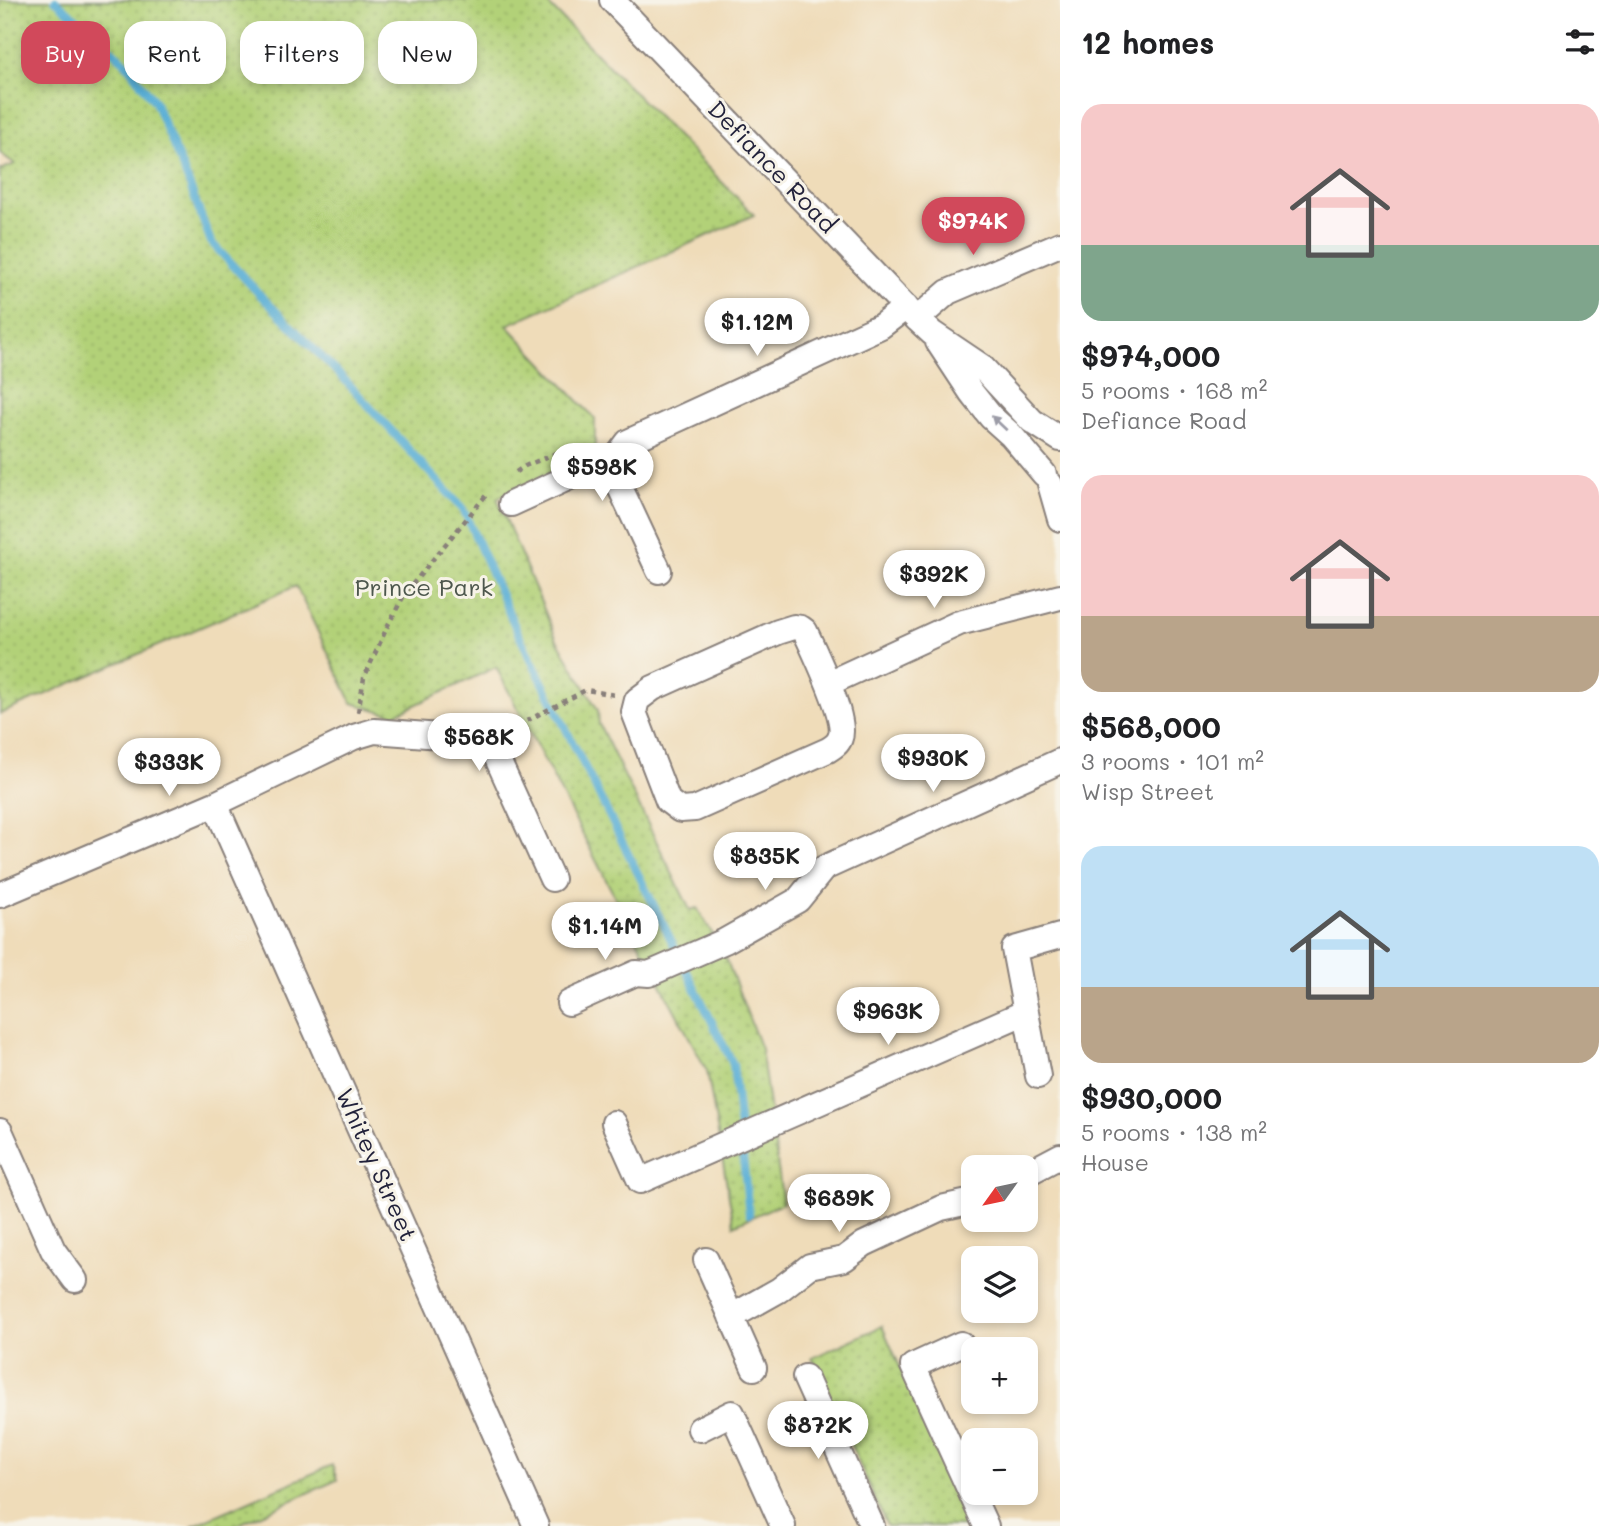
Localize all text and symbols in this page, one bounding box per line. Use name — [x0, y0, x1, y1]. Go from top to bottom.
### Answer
chip: Buy — [21, 21, 110, 84]
chip: Rent — [124, 21, 226, 84]
chip: Filters — [240, 21, 364, 84]
chip: New — [378, 21, 477, 84]
text: 12 homes — [1081, 22, 1214, 62]
icon: filters — [1561, 23, 1599, 61]
street label: Defiance Road — [702, 93, 844, 239]
icon: home — [1277, 150, 1403, 276]
pin: $974K — [924, 198, 1022, 257]
text: $974K — [938, 205, 1008, 235]
pin: $1.12M — [700, 298, 814, 358]
text: $1.12M — [720, 306, 794, 336]
text: $974,000 — [1081, 335, 1220, 375]
text: 5 rooms · 168 m² — [1081, 375, 1267, 405]
text: Defiance Road — [1081, 405, 1247, 435]
one-way arrow — [991, 416, 1008, 432]
pin: $598K — [553, 444, 651, 503]
text: $598K — [567, 451, 637, 481]
icon: home — [1277, 521, 1403, 647]
pin: $392K — [885, 550, 983, 610]
text: $392K — [899, 558, 969, 588]
park label: Prince Park — [355, 571, 493, 602]
text: $568,000 — [1081, 706, 1221, 746]
pin: $568K — [430, 714, 528, 773]
text: $568K — [444, 721, 514, 751]
pin: $930K — [884, 734, 982, 794]
pin: $333K — [120, 738, 218, 798]
text: $930K — [897, 742, 969, 772]
text: $333K — [134, 746, 204, 776]
text: 3 rooms · 101 m² — [1081, 746, 1264, 776]
text: Wisp Street — [1081, 776, 1214, 806]
pin: $835K — [716, 832, 814, 892]
text: $835K — [730, 840, 800, 870]
icon: home — [1277, 892, 1403, 1018]
pin: $1.14M — [548, 902, 662, 962]
text: $1.14M — [568, 910, 642, 940]
pin: $963K — [839, 988, 937, 1047]
text: $963K — [853, 995, 923, 1025]
text: $930,000 — [1081, 1077, 1222, 1117]
street label: Whitey Street — [330, 1083, 425, 1246]
text: 5 rooms · 138 m² — [1081, 1117, 1267, 1147]
text: House — [1081, 1147, 1149, 1177]
north arrow — [961, 1155, 1038, 1232]
map controls — [961, 1155, 1038, 1505]
pin: $689K — [790, 1174, 888, 1234]
text: $689K — [803, 1182, 875, 1212]
button: layers — [961, 1246, 1038, 1323]
button: + — [961, 1337, 1038, 1414]
pin: $872K — [769, 1402, 867, 1461]
text: $872K — [783, 1409, 853, 1439]
button: − — [961, 1428, 1038, 1505]

